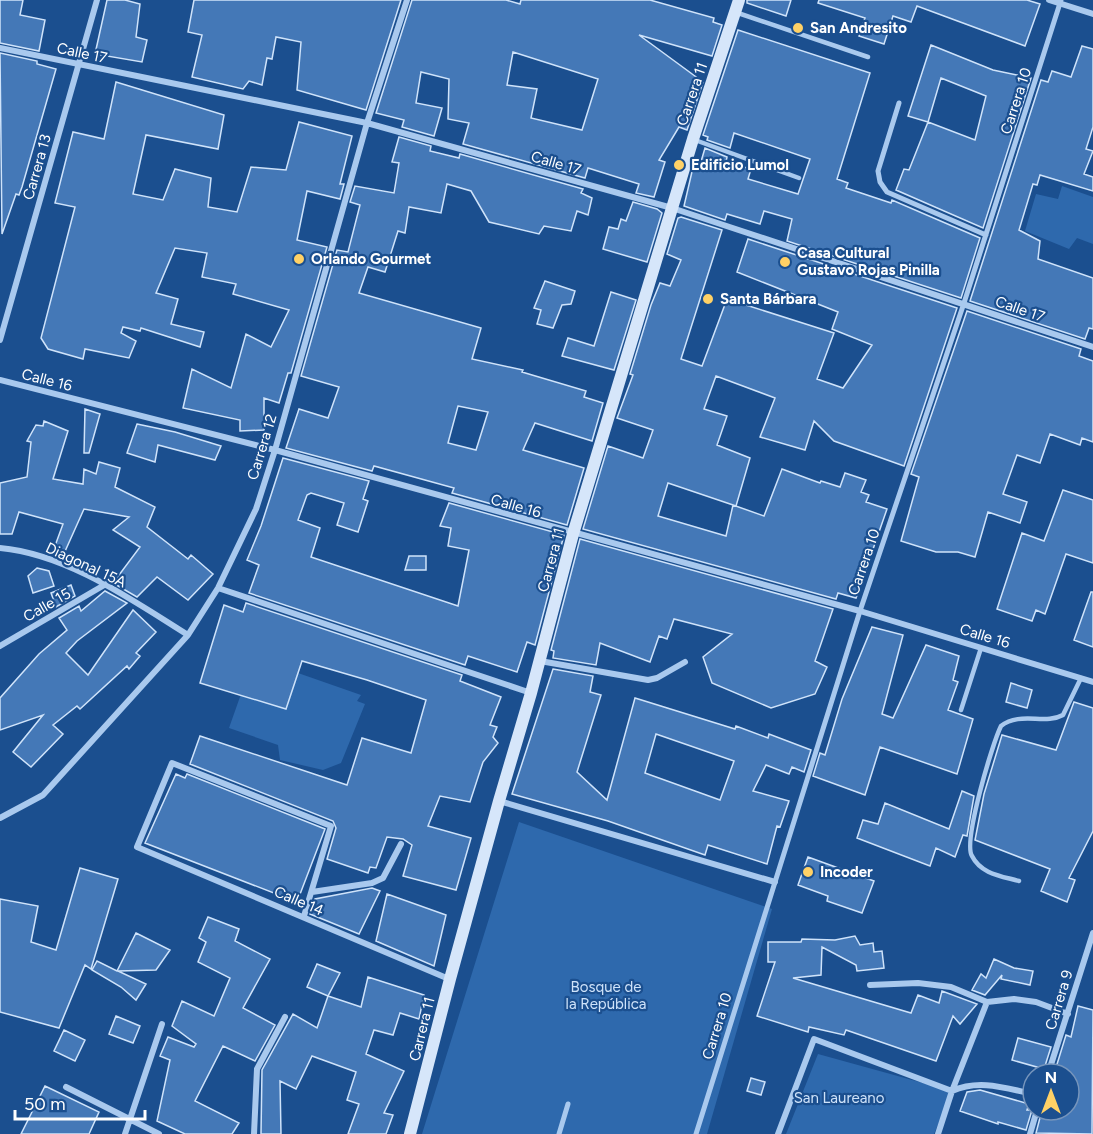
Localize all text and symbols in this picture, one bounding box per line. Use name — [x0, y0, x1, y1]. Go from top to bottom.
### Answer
place label: San Andresito — [810, 19, 907, 37]
marker: San Andresito — [791, 21, 805, 35]
street label: Calle 17 — [55, 39, 109, 67]
street label: Carrera 11 — [673, 60, 711, 128]
street label: Carrera 10 — [997, 65, 1035, 137]
street label: Carrera 13 — [19, 132, 55, 202]
street label: Calle 17 — [529, 147, 583, 179]
place label: Edificio Lumol — [691, 156, 789, 174]
marker: Edificio Lumol — [672, 158, 686, 172]
place label: Casa Cultural Gustavo Rojas Pinilla — [797, 244, 940, 279]
place label: Orlando Gourmet — [311, 250, 431, 268]
marker: Orlando Gourmet — [292, 252, 306, 266]
marker: Casa Cultural Gustavo Rojas Pinilla — [778, 255, 792, 269]
place label: Santa Bárbara — [720, 290, 816, 308]
marker: Santa Bárbara — [701, 292, 715, 306]
street label: Calle 17 — [993, 292, 1047, 326]
street label: Calle 16 — [20, 365, 75, 395]
street label: Carrera 12 — [243, 412, 281, 482]
street label: Calle 16 — [489, 490, 544, 522]
street label: Carrera 11 — [534, 526, 568, 594]
street label: Carrera 10 — [844, 526, 884, 598]
street label: Diagonal 15A — [43, 538, 129, 592]
street label: Calle 15 — [20, 584, 74, 626]
street label: Calle 16 — [958, 620, 1013, 652]
place label: Incoder — [820, 863, 873, 881]
marker: Incoder — [801, 865, 815, 879]
street label: Calle 14 — [271, 882, 327, 920]
street label: Carrera 9 — [1041, 968, 1077, 1032]
park label: Bosque de la República — [566, 978, 646, 1013]
street label: Carrera 10 — [698, 990, 736, 1062]
street label: Carrera 11 — [405, 995, 439, 1063]
north arrow — [1021, 1062, 1081, 1122]
text: N — [1045, 1068, 1057, 1087]
scale bar — [15, 1083, 146, 1121]
park label: San Laureano — [794, 1089, 885, 1107]
text: 50 m — [24, 1093, 66, 1115]

